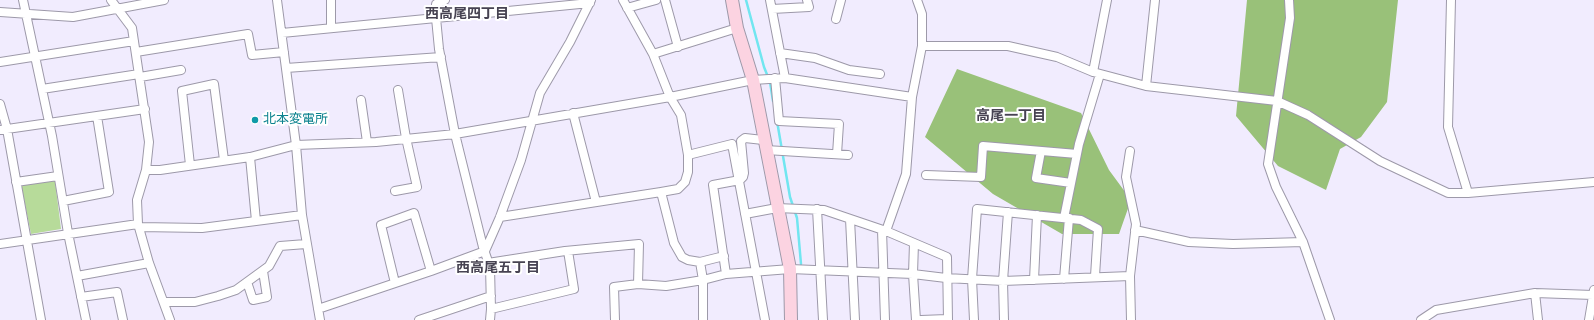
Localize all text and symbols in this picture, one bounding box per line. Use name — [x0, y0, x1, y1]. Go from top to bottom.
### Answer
district label: 西高尾四丁目 — [425, 6, 509, 22]
district label: 高尾一丁目 — [976, 108, 1046, 124]
place label: 北本変電所 — [263, 112, 328, 128]
marker: 北本変電所 — [250, 115, 260, 125]
district label: 西高尾五丁目 — [456, 260, 540, 276]

